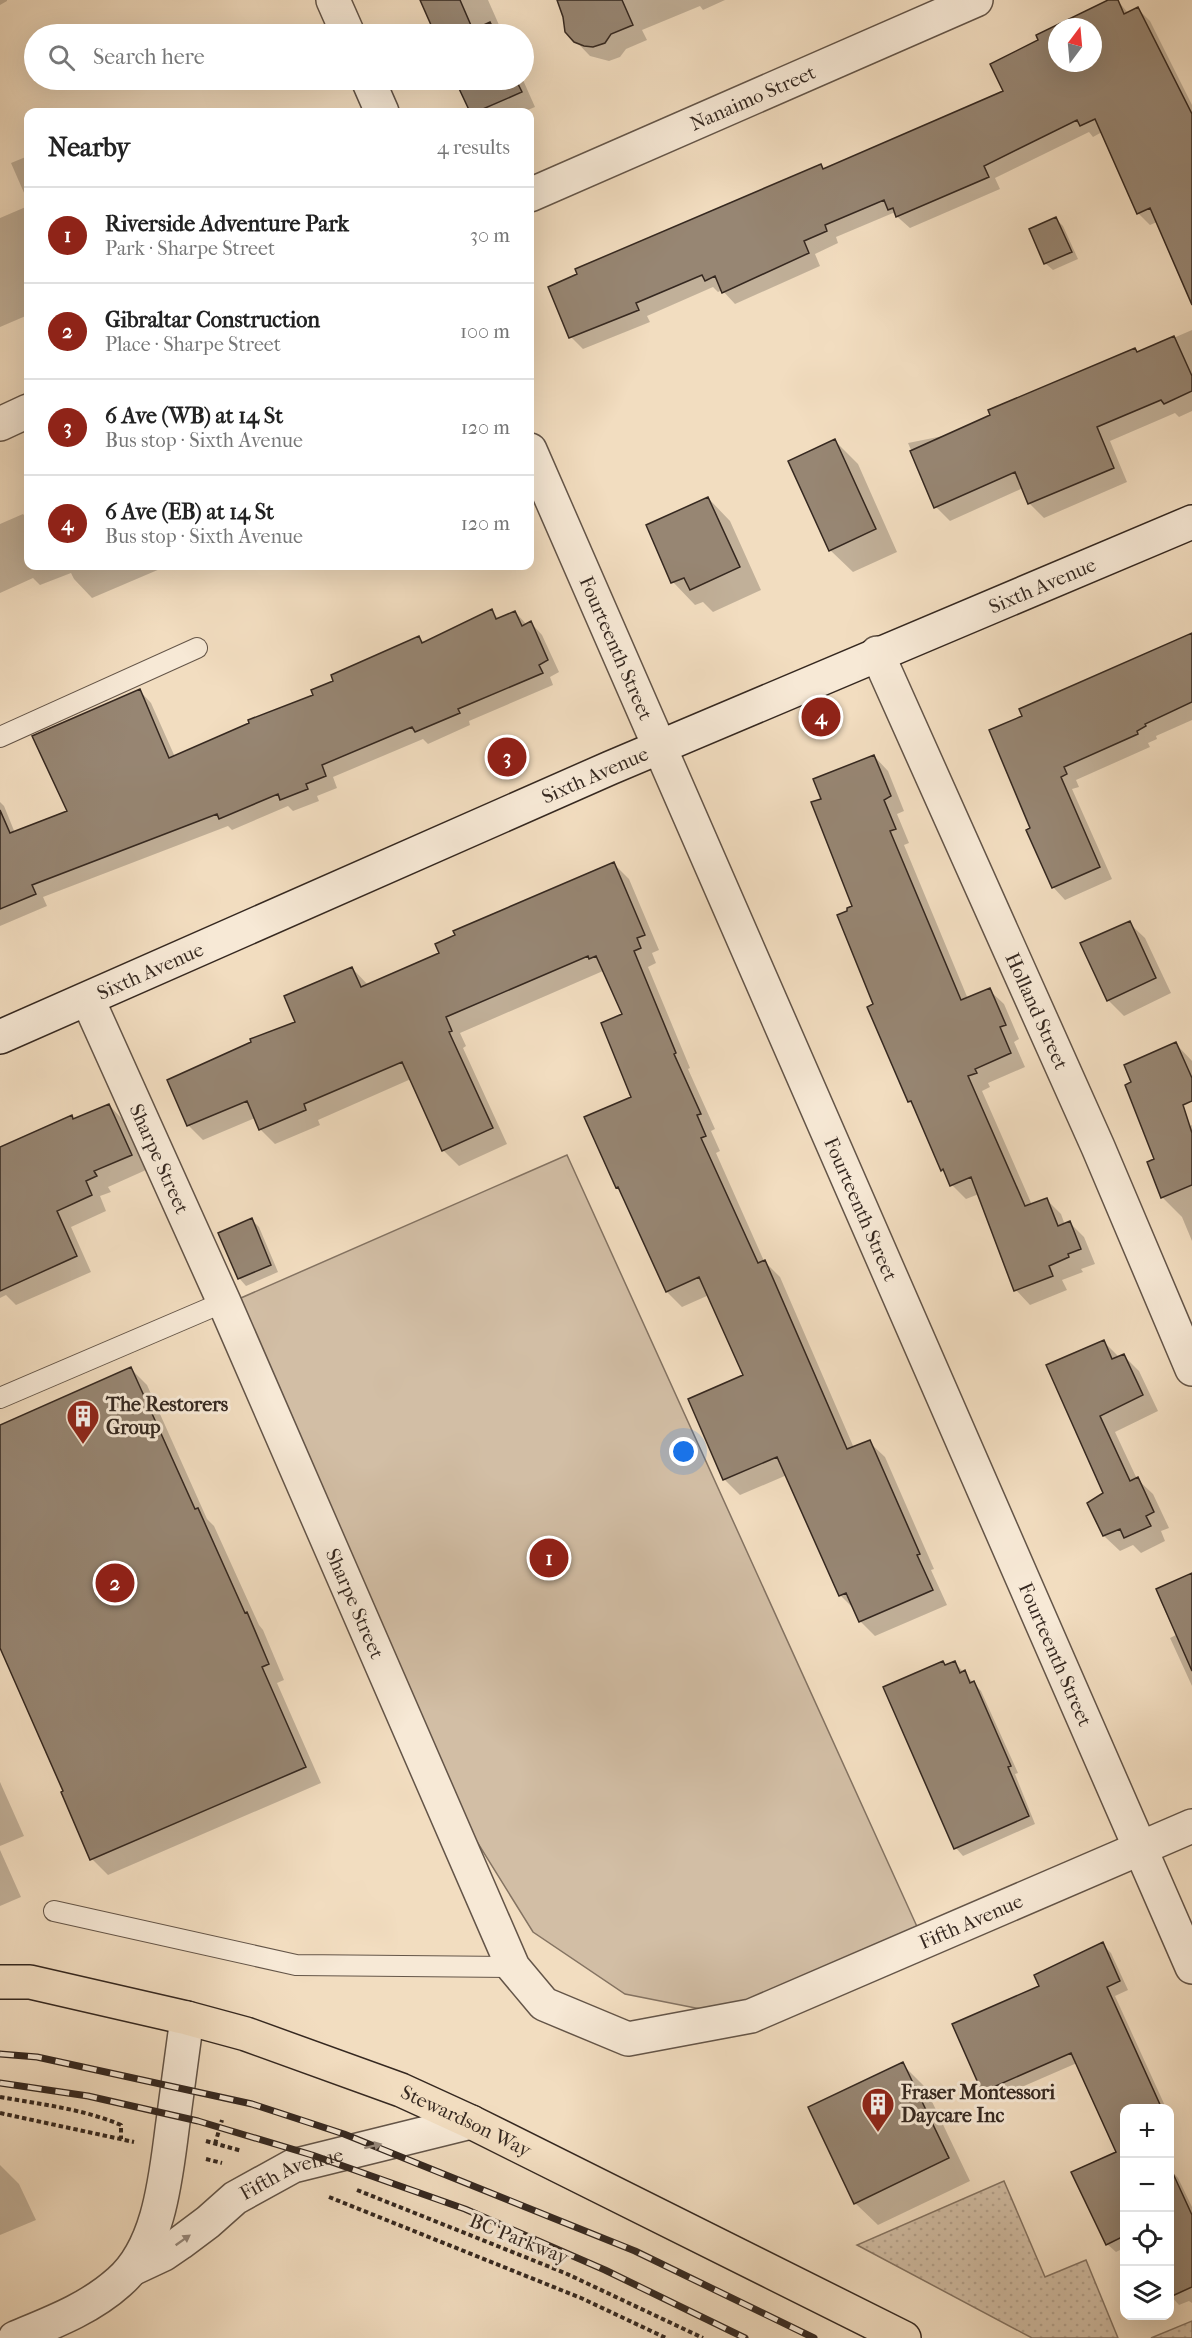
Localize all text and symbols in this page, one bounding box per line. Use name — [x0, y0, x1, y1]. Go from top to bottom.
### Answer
north arrow — [1048, 18, 1102, 72]
search box — [24, 24, 534, 90]
icon: search — [45, 41, 78, 74]
text: Search here — [93, 44, 205, 70]
street label: Nanaimo Street — [686, 60, 819, 135]
text: Nearby — [48, 132, 130, 163]
text: 4 results — [437, 136, 510, 159]
text: Riverside Adventure Park — [105, 211, 349, 237]
text: 1 — [64, 224, 71, 247]
text: 30 m — [470, 224, 510, 247]
text: Park · Sharpe Street — [105, 237, 275, 260]
text: Gibraltar Construction — [105, 307, 320, 333]
text: 2 — [62, 320, 73, 343]
text: 100 m — [460, 320, 510, 343]
text: Place · Sharpe Street — [105, 333, 281, 356]
text: 6 Ave (WB) at 14 St — [105, 403, 283, 429]
text: 3 — [63, 416, 72, 439]
text: 120 m — [461, 416, 510, 439]
text: Bus stop · Sixth Avenue — [105, 429, 303, 452]
text: 6 Ave (EB) at 14 St — [105, 499, 274, 525]
text: 4 — [62, 512, 73, 535]
text: 120 m — [461, 512, 510, 535]
text: Bus stop · Sixth Avenue — [105, 525, 303, 548]
street label: Sixth Avenue — [985, 552, 1099, 618]
street label: Fourteenth Street — [575, 573, 658, 723]
pin: 4 — [802, 694, 840, 740]
pin: 3 — [488, 734, 526, 780]
street label: Sixth Avenue — [538, 742, 652, 808]
street label: Sixth Avenue — [93, 937, 207, 1004]
street label: Holland Street — [1001, 949, 1073, 1073]
street label: Sharpe Street — [125, 1100, 194, 1217]
street label: Fourteenth Street — [820, 1133, 903, 1284]
place label: The Restorers Group — [105, 1393, 229, 1439]
building icon: The Restorers Group — [65, 1398, 101, 1445]
your location — [669, 1437, 698, 1466]
pin: 1 — [530, 1536, 568, 1580]
street label: Sharpe Street — [321, 1545, 389, 1662]
pin: 2 — [96, 1560, 134, 1606]
street label: Fourteenth Street — [1014, 1579, 1097, 1730]
street label: Fifth Avenue — [915, 1889, 1026, 1954]
street label: Stewardson Way — [397, 2080, 536, 2162]
place label: Fraser Montessori Daycare Inc — [900, 2081, 1056, 2127]
building icon: Fraser Montessori Daycare Inc — [860, 2086, 896, 2133]
map controls — [1120, 2104, 1174, 2320]
button: + — [1120, 2104, 1174, 2158]
one-way arrow — [364, 2141, 382, 2151]
street label: Fifth Avenue — [235, 2143, 345, 2205]
button: − — [1120, 2158, 1174, 2212]
street label: BC Parkway — [466, 2209, 573, 2270]
button: locate — [1120, 2212, 1174, 2266]
one-way arrow — [175, 2235, 191, 2246]
button: layers — [1120, 2266, 1174, 2320]

